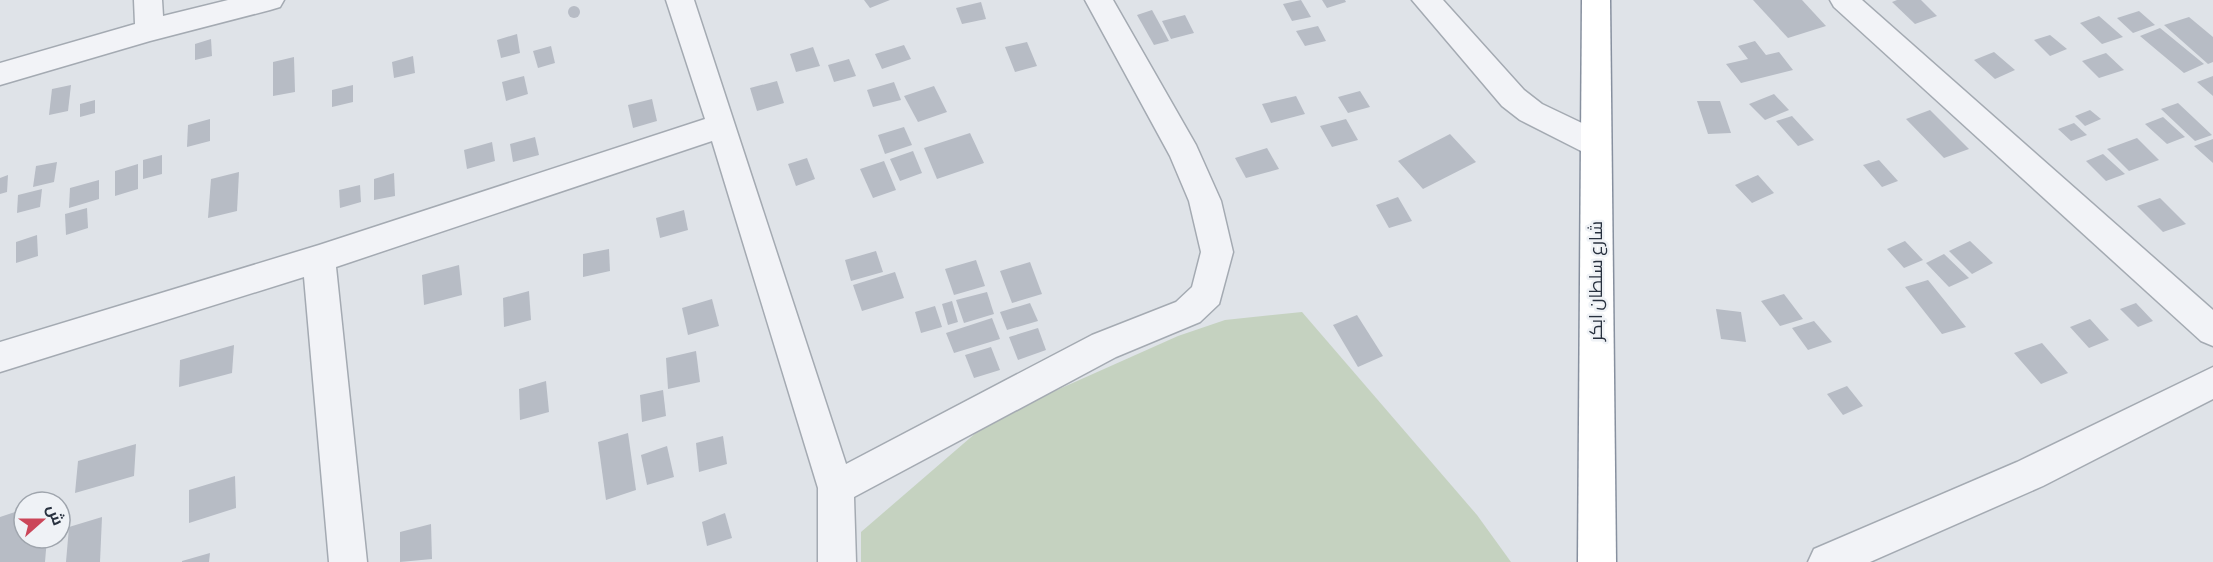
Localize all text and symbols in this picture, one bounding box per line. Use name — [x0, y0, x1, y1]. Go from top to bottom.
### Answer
street label: شارع سلطان ابكر — [1583, 221, 1608, 342]
north arrow — [12, 490, 72, 550]
text: ش — [42, 501, 70, 528]

